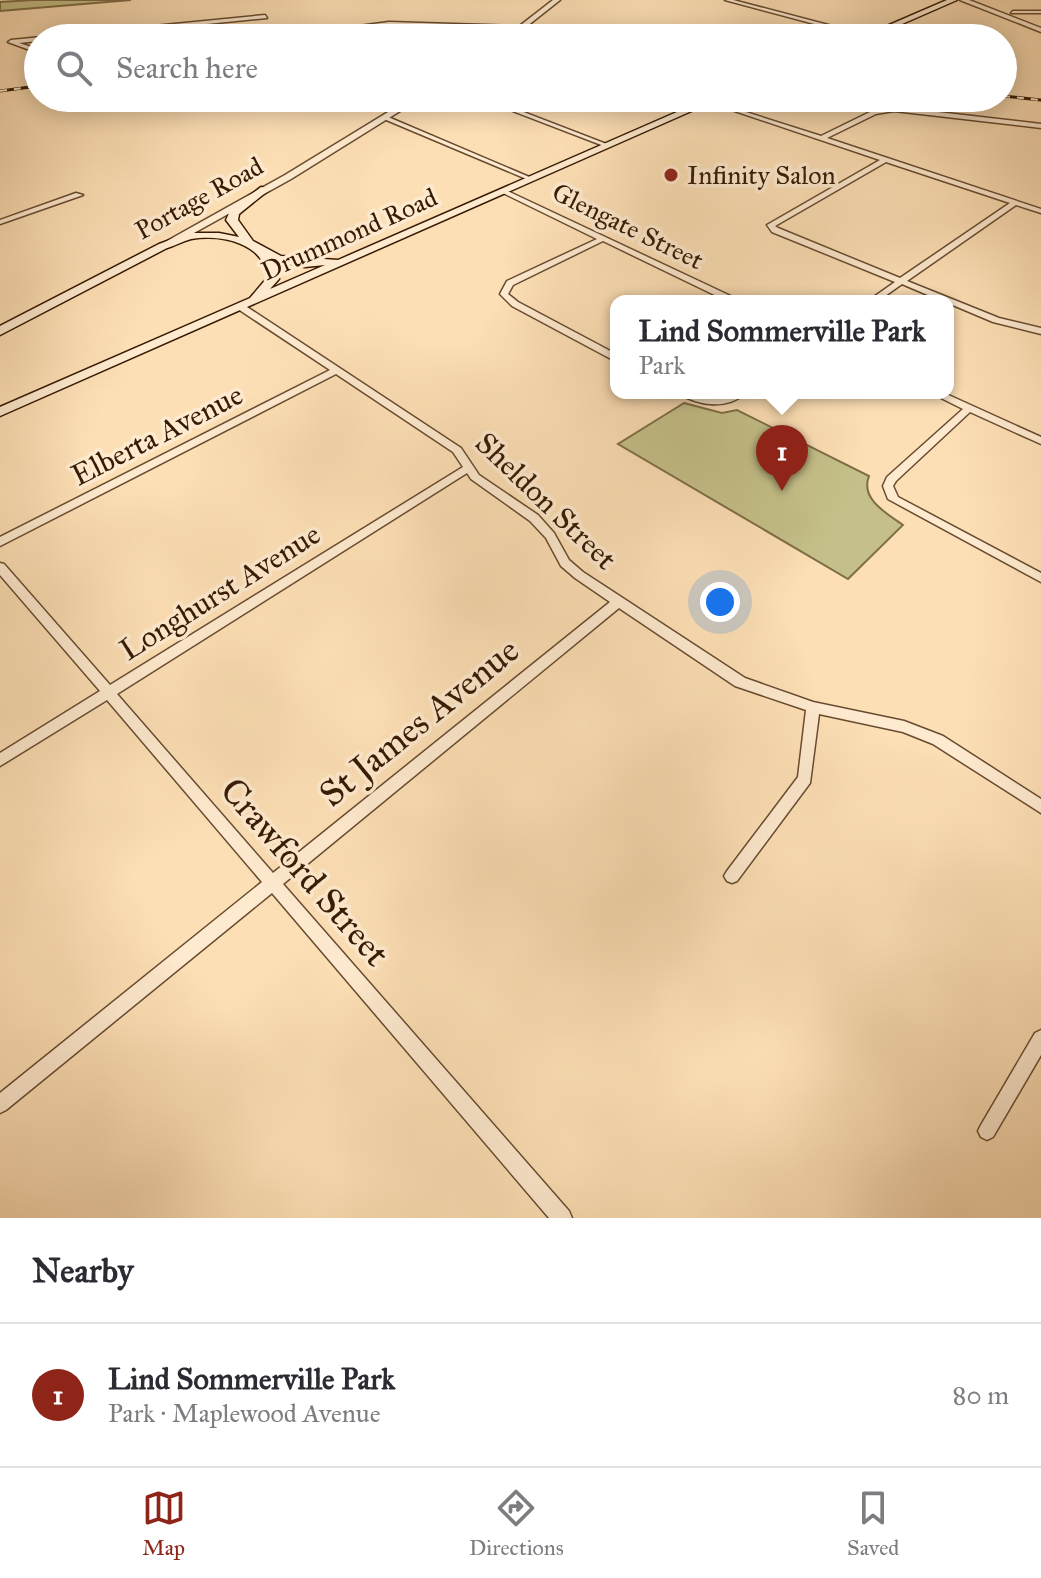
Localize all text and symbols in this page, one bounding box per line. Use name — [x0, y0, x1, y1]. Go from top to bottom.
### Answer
search box — [24, 24, 1017, 112]
icon: search — [52, 46, 96, 90]
text: Search here — [116, 50, 258, 86]
street label: Portage Road — [129, 150, 269, 246]
place label: Infinity Salon — [687, 159, 836, 191]
marker: Infinity Salon — [662, 166, 680, 184]
street label: Glengate Street — [547, 176, 709, 276]
street label: Drummond Road — [256, 181, 442, 287]
popup — [610, 295, 954, 399]
text: Lind Sommerville Park — [638, 313, 926, 349]
text: Park — [638, 349, 685, 381]
street label: Elberta Avenue — [65, 376, 249, 494]
street label: Sheldon Street — [468, 425, 624, 577]
pin: 1 — [756, 425, 808, 491]
street label: Longhurst Avenue — [113, 516, 327, 668]
your location — [700, 582, 740, 622]
street label: St James Avenue — [310, 628, 528, 816]
street label: Crawford Street — [211, 769, 399, 975]
text: Nearby — [32, 1250, 134, 1291]
text: Lind Sommerville Park — [108, 1361, 395, 1397]
text: 1 — [53, 1379, 63, 1411]
text: 80 m — [953, 1379, 1009, 1411]
text: Park · Maplewood Avenue — [108, 1397, 380, 1429]
tab: Map — [142, 1486, 186, 1561]
tab: Directions — [469, 1486, 564, 1561]
tab: Saved — [847, 1486, 899, 1561]

